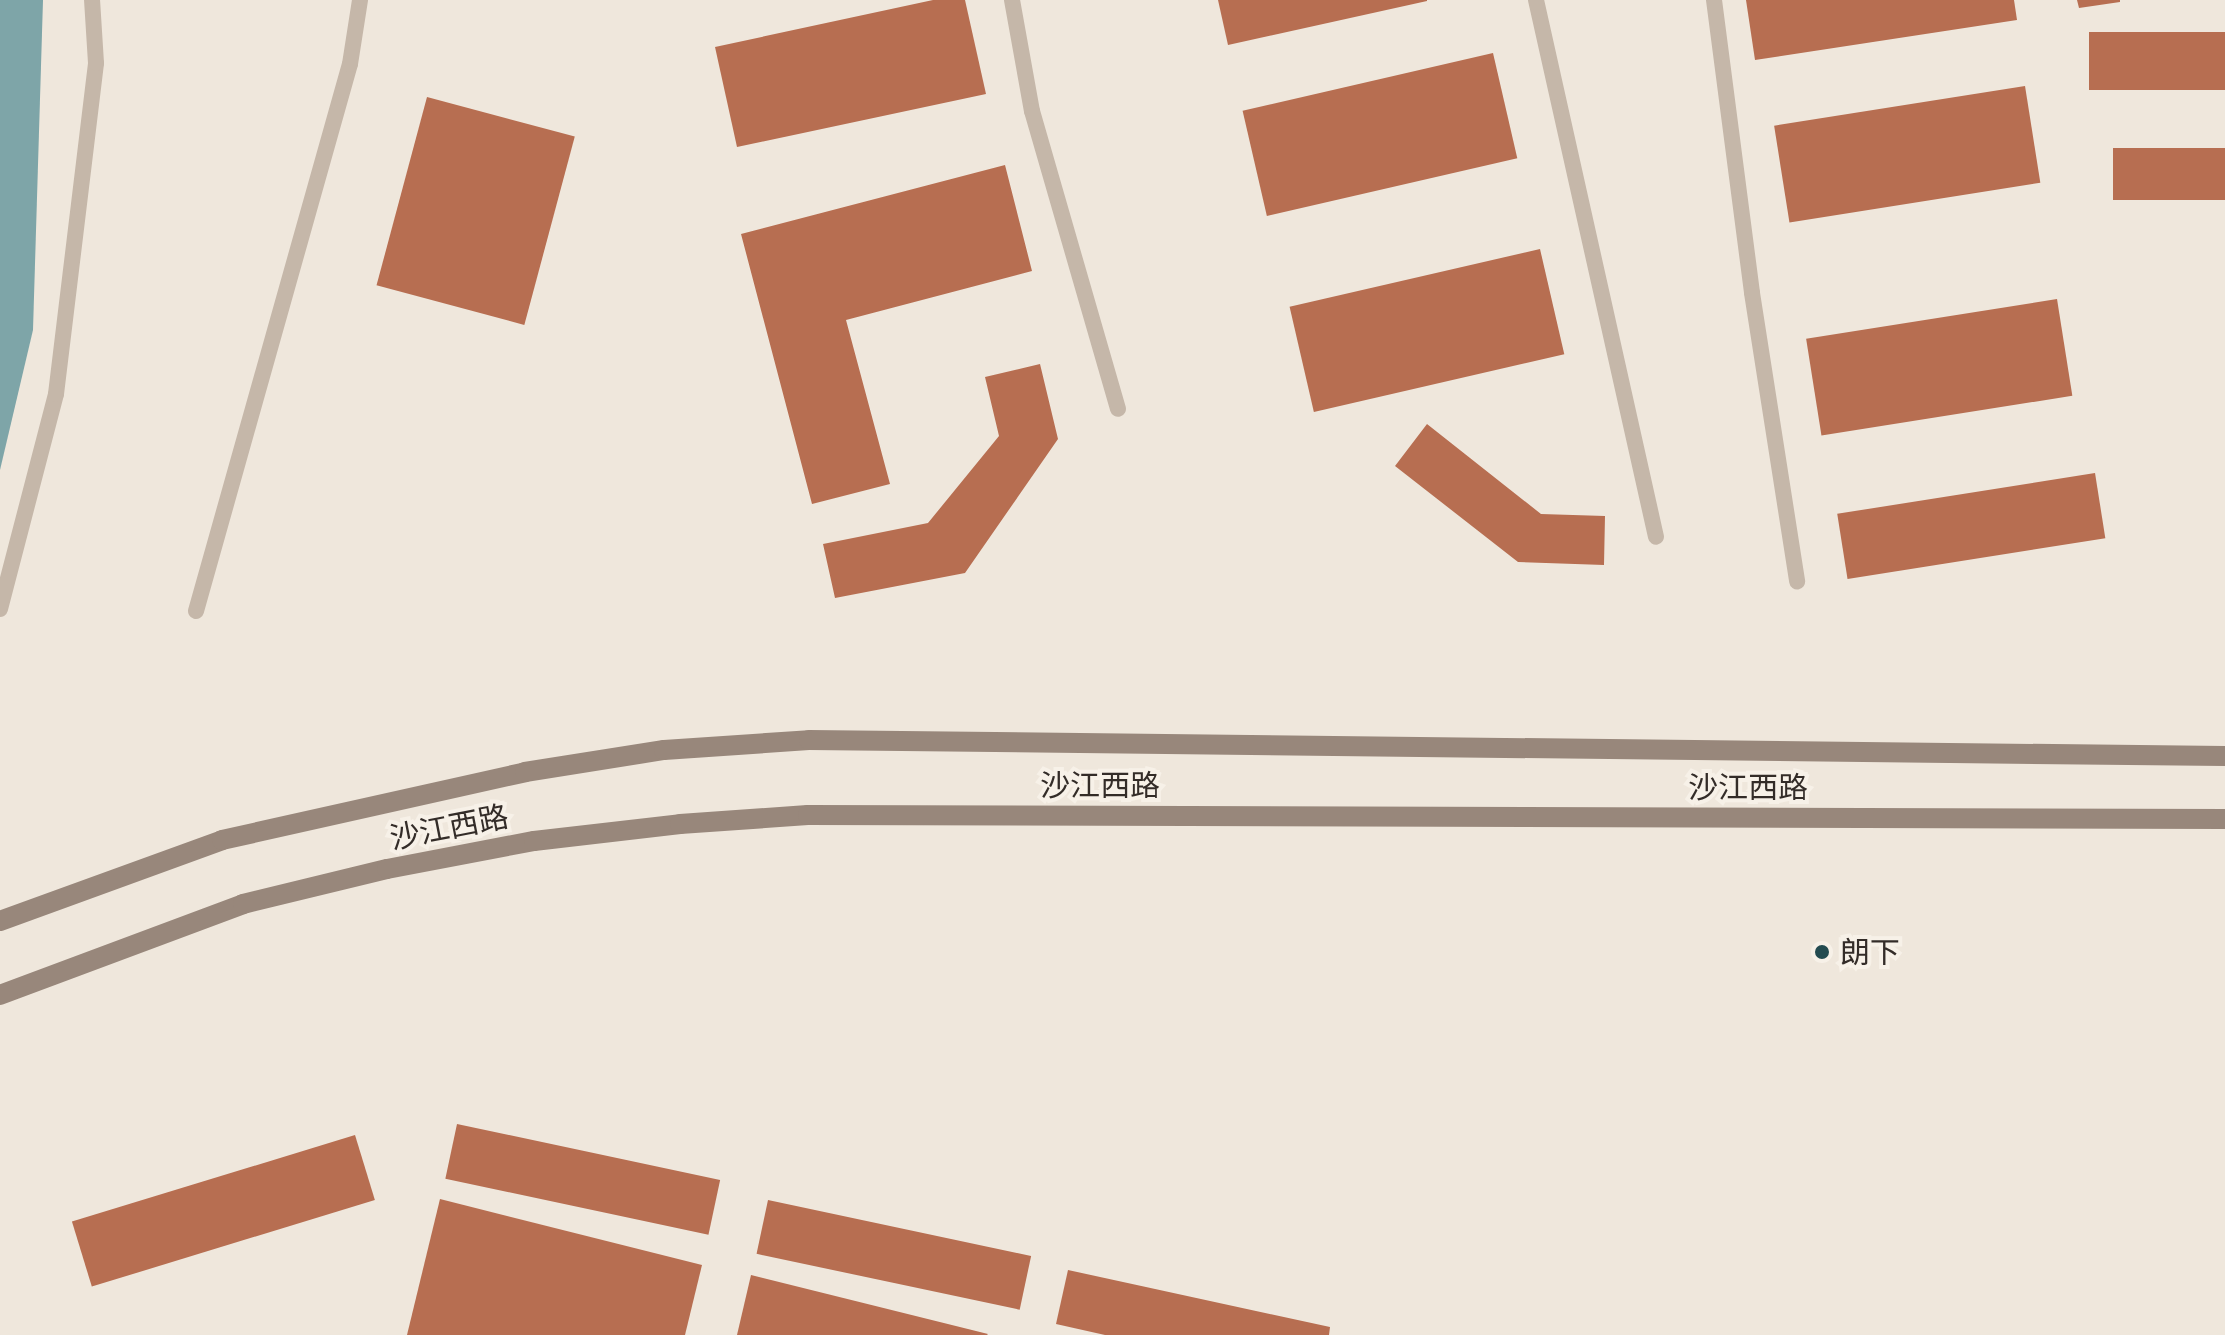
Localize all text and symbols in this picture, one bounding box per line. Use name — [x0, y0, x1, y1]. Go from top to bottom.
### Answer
street label: 沙江西路 — [1040, 767, 1160, 803]
street label: 沙江西路 — [1688, 769, 1808, 805]
street label: 沙江西路 — [387, 798, 511, 856]
place label: 朗下 — [1840, 934, 1900, 970]
marker: 朗下 — [1811, 941, 1833, 963]

